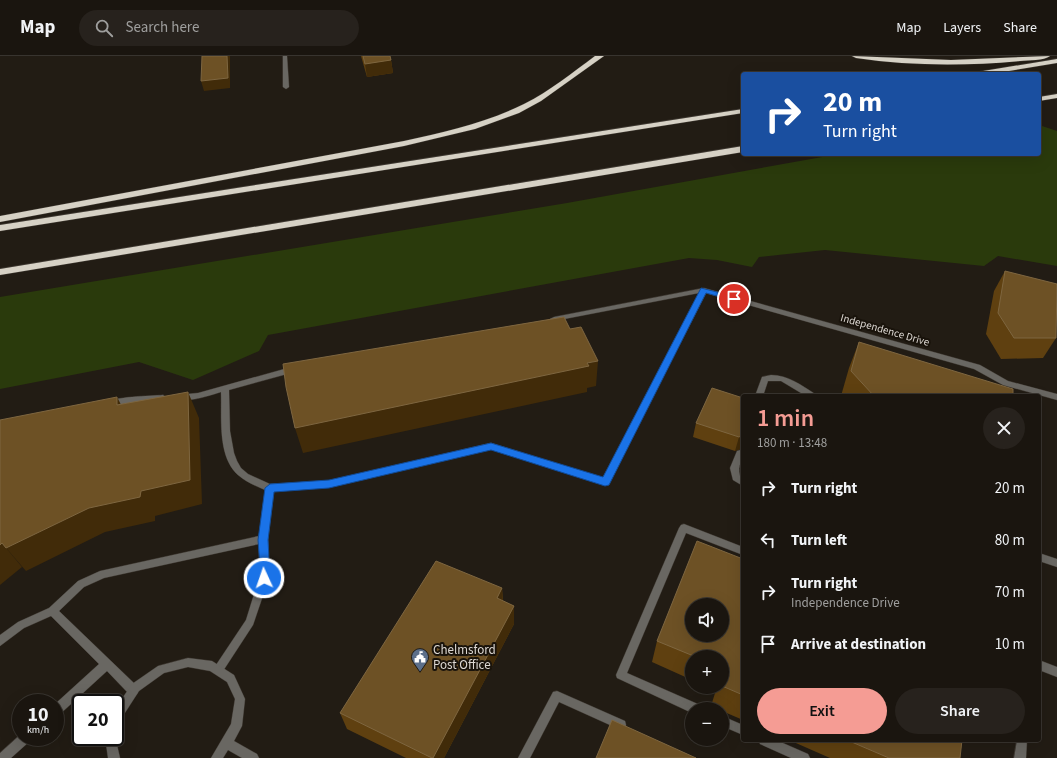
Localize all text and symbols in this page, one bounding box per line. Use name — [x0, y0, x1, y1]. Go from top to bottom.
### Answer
search box — [79, 10, 359, 46]
text: Map — [20, 14, 55, 41]
icon: search — [93, 17, 115, 39]
text: Search here — [125, 17, 199, 38]
text: Map — [896, 18, 921, 38]
text: Layers — [943, 18, 981, 38]
text: Share — [1003, 18, 1037, 38]
text: 20 m — [823, 82, 882, 122]
icon: right — [757, 88, 809, 140]
text: Turn right — [823, 119, 897, 144]
pin — [717, 282, 751, 316]
icon: arrive — [723, 288, 745, 310]
street label: Independence Drive — [839, 310, 932, 350]
text: 1 min — [757, 401, 814, 436]
button: close — [983, 407, 1025, 449]
text: 180 m · 13:48 — [757, 434, 827, 452]
icon: right — [757, 477, 779, 499]
text: Turn right — [791, 478, 857, 499]
text: 20 m — [995, 478, 1025, 499]
icon: left — [757, 529, 779, 551]
text: Turn left — [791, 530, 847, 551]
text: 80 m — [995, 530, 1025, 551]
position arrow — [243, 557, 285, 599]
text: Turn right — [791, 573, 857, 594]
icon: right — [757, 581, 779, 603]
text: 70 m — [995, 582, 1025, 603]
text: Independence Drive — [791, 594, 900, 612]
map controls — [685, 598, 729, 746]
button: sound — [685, 598, 729, 642]
icon: arrive — [757, 633, 779, 655]
text: Arrive at destination — [791, 634, 926, 655]
text: 10 m — [995, 634, 1025, 655]
place label: Chelmsford Post Office — [433, 641, 496, 674]
public building icon: Chelmsford Post Office — [410, 647, 430, 672]
button: + — [685, 650, 729, 694]
button: Exit — [757, 688, 887, 734]
button: Share — [895, 688, 1025, 734]
speed limit sign: 20 — [72, 694, 124, 746]
text: 10 — [27, 701, 49, 729]
button: − — [685, 702, 729, 746]
text: km/h — [27, 723, 49, 737]

